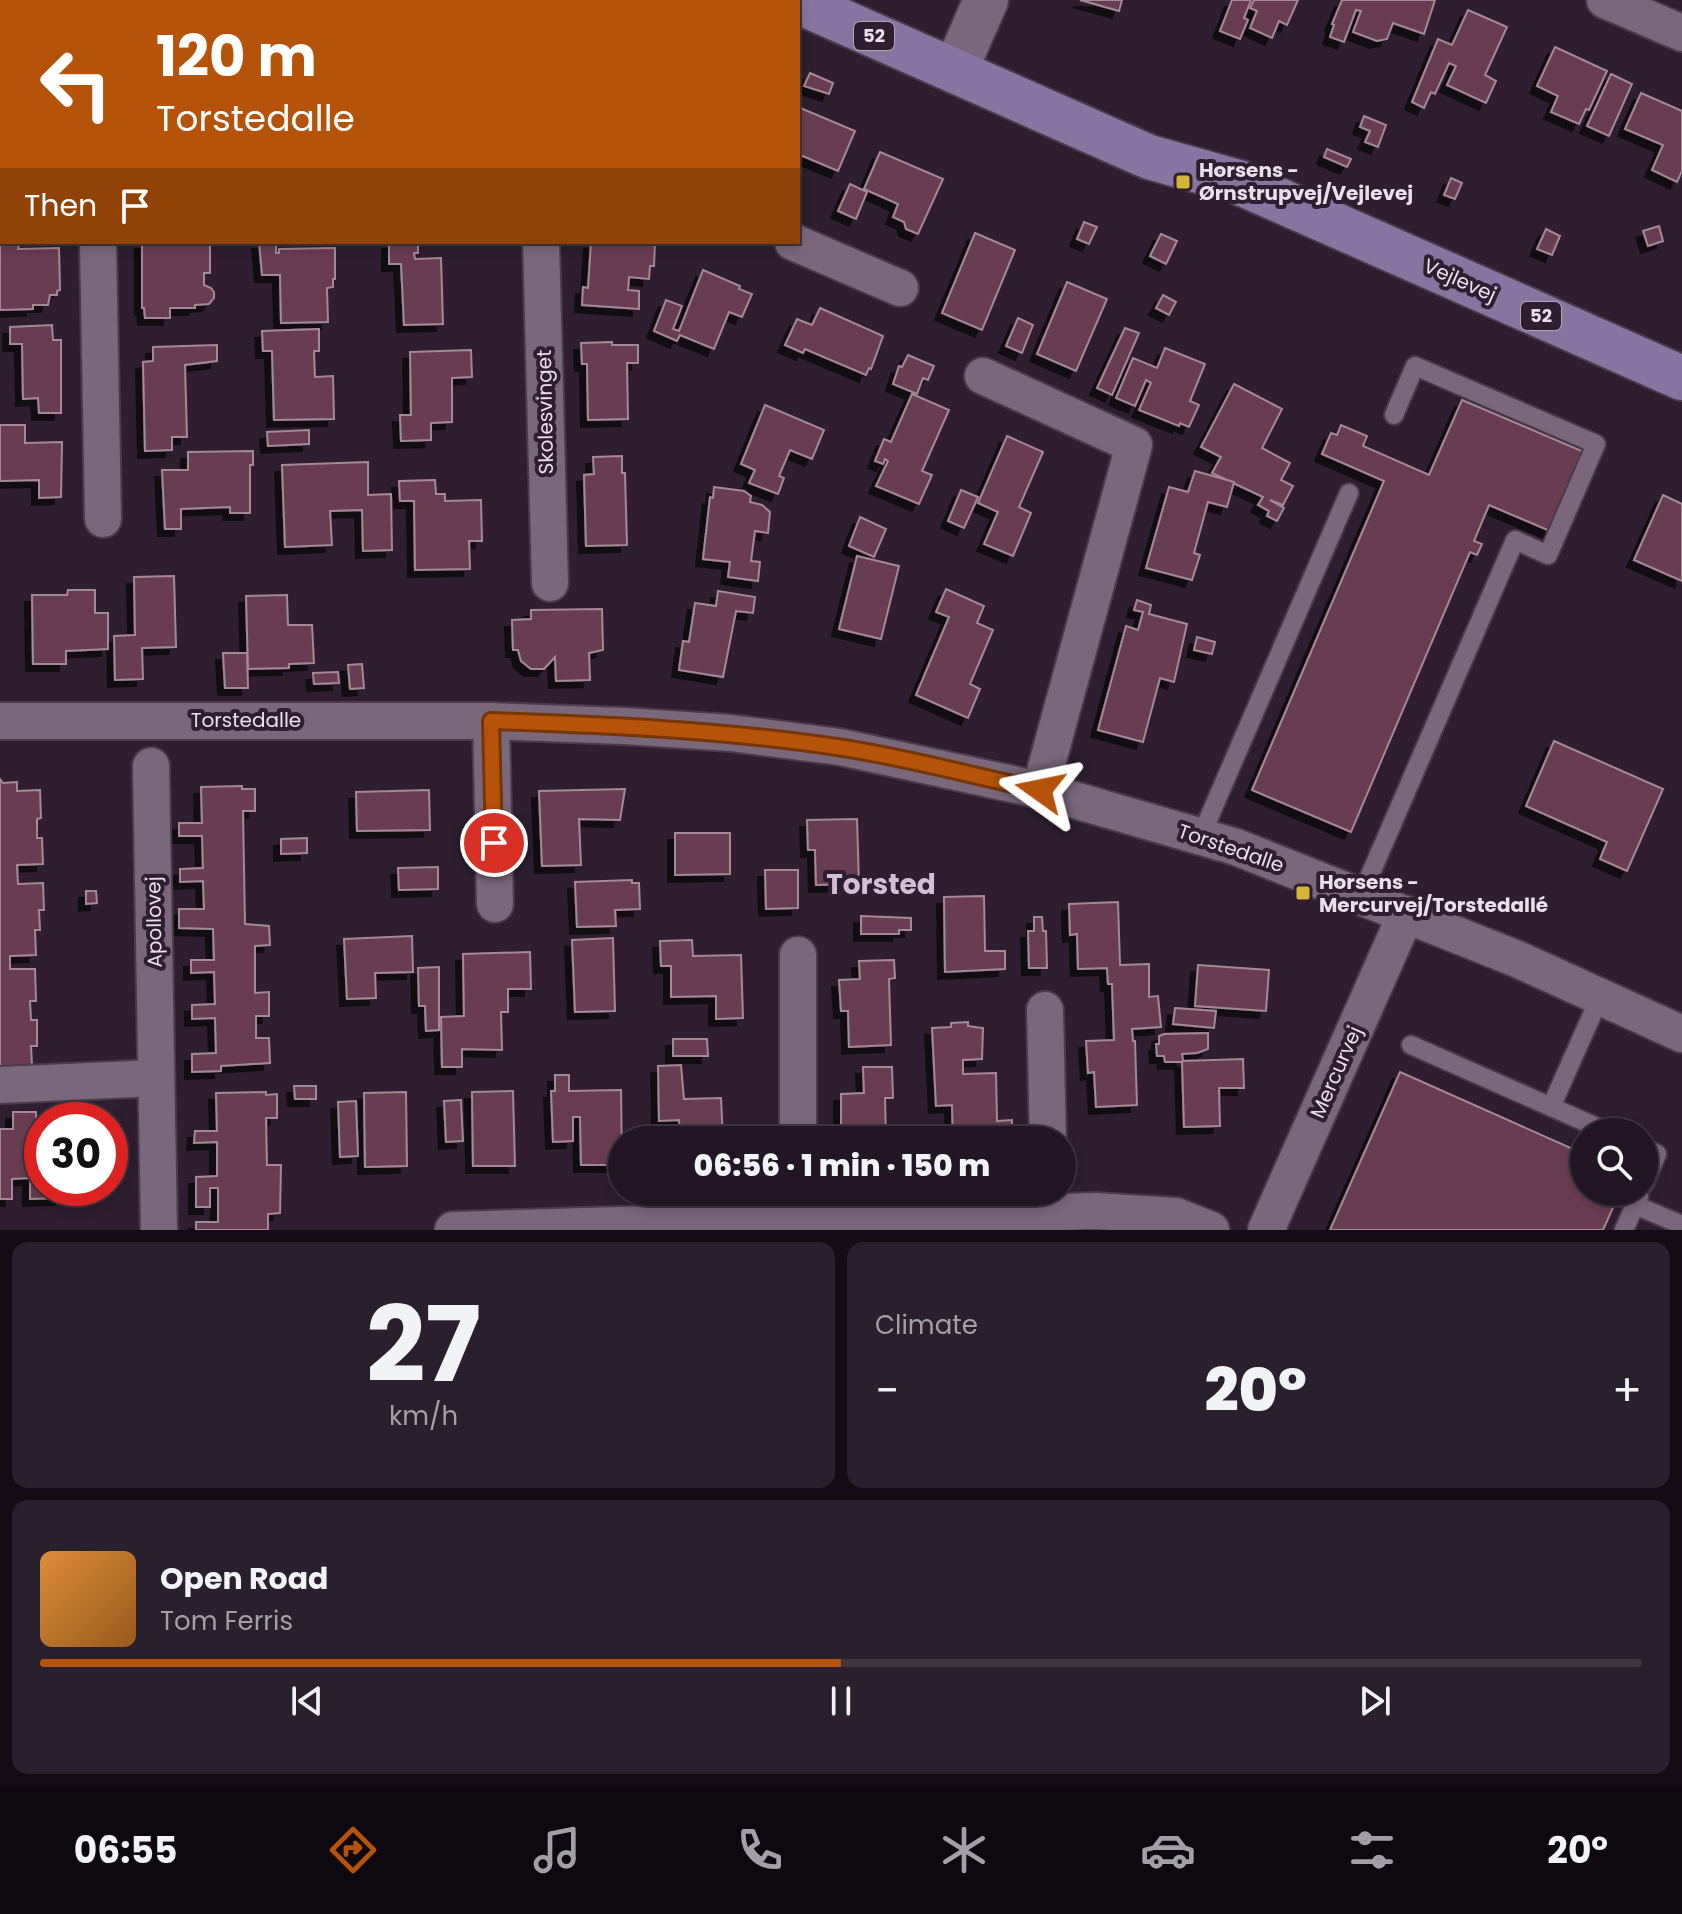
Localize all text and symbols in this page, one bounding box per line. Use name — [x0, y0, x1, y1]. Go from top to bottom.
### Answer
text: 120 m — [156, 17, 317, 96]
road number: 52 — [854, 22, 894, 50]
icon: left — [24, 32, 128, 136]
text: Torstedalle — [156, 93, 355, 144]
place label: Horsens - Ørnstrupvej/Vejlevej — [1199, 156, 1413, 207]
marker: Horsens - Ørnstrupvej/Vejlevej — [1174, 173, 1192, 191]
text: Then — [24, 184, 97, 227]
icon: arrive — [113, 184, 157, 228]
street label: Vejlevej — [1419, 252, 1501, 308]
road number: 52 — [1521, 302, 1561, 330]
street label: Skolesvinget — [530, 349, 560, 475]
street label: Torstedalle — [191, 706, 301, 734]
position arrow — [998, 748, 1082, 832]
pin — [460, 809, 528, 877]
street label: Torstedalle — [1174, 817, 1288, 879]
icon: arrive — [472, 821, 516, 865]
district label: Torsted — [826, 865, 936, 904]
place label: Horsens - Mercurvej/Torstedallé — [1319, 868, 1548, 919]
street label: Apollovej — [139, 876, 169, 968]
marker: Horsens - Mercurvej/Torstedallé — [1294, 884, 1312, 902]
street label: Mercurvej — [1303, 1022, 1369, 1122]
speed limit sign: 30 — [24, 1102, 128, 1206]
map controls — [1570, 1118, 1658, 1206]
button: search — [1570, 1118, 1658, 1206]
text: 06:56 · 1 min · 150 m — [694, 1144, 990, 1187]
text: 27 — [366, 1272, 481, 1417]
text: Climate — [875, 1307, 978, 1343]
text: 20° — [1204, 1348, 1307, 1432]
text: − — [875, 1360, 899, 1421]
text: + — [1612, 1360, 1642, 1421]
text: km/h — [389, 1398, 458, 1434]
text: Open Road — [160, 1557, 328, 1600]
text: Tom Ferris — [160, 1603, 293, 1639]
icon: previous — [285, 1679, 329, 1723]
icon: pause — [819, 1679, 863, 1723]
icon: next — [1353, 1679, 1397, 1723]
icon: directions — [325, 1822, 381, 1878]
icon: music — [529, 1822, 585, 1878]
icon: phone — [732, 1822, 788, 1878]
icon: climate — [936, 1822, 992, 1878]
icon: car — [1140, 1822, 1196, 1878]
icon: filters — [1344, 1822, 1400, 1878]
text: 06:55 — [74, 1825, 177, 1876]
text: 20° — [1547, 1825, 1608, 1876]

